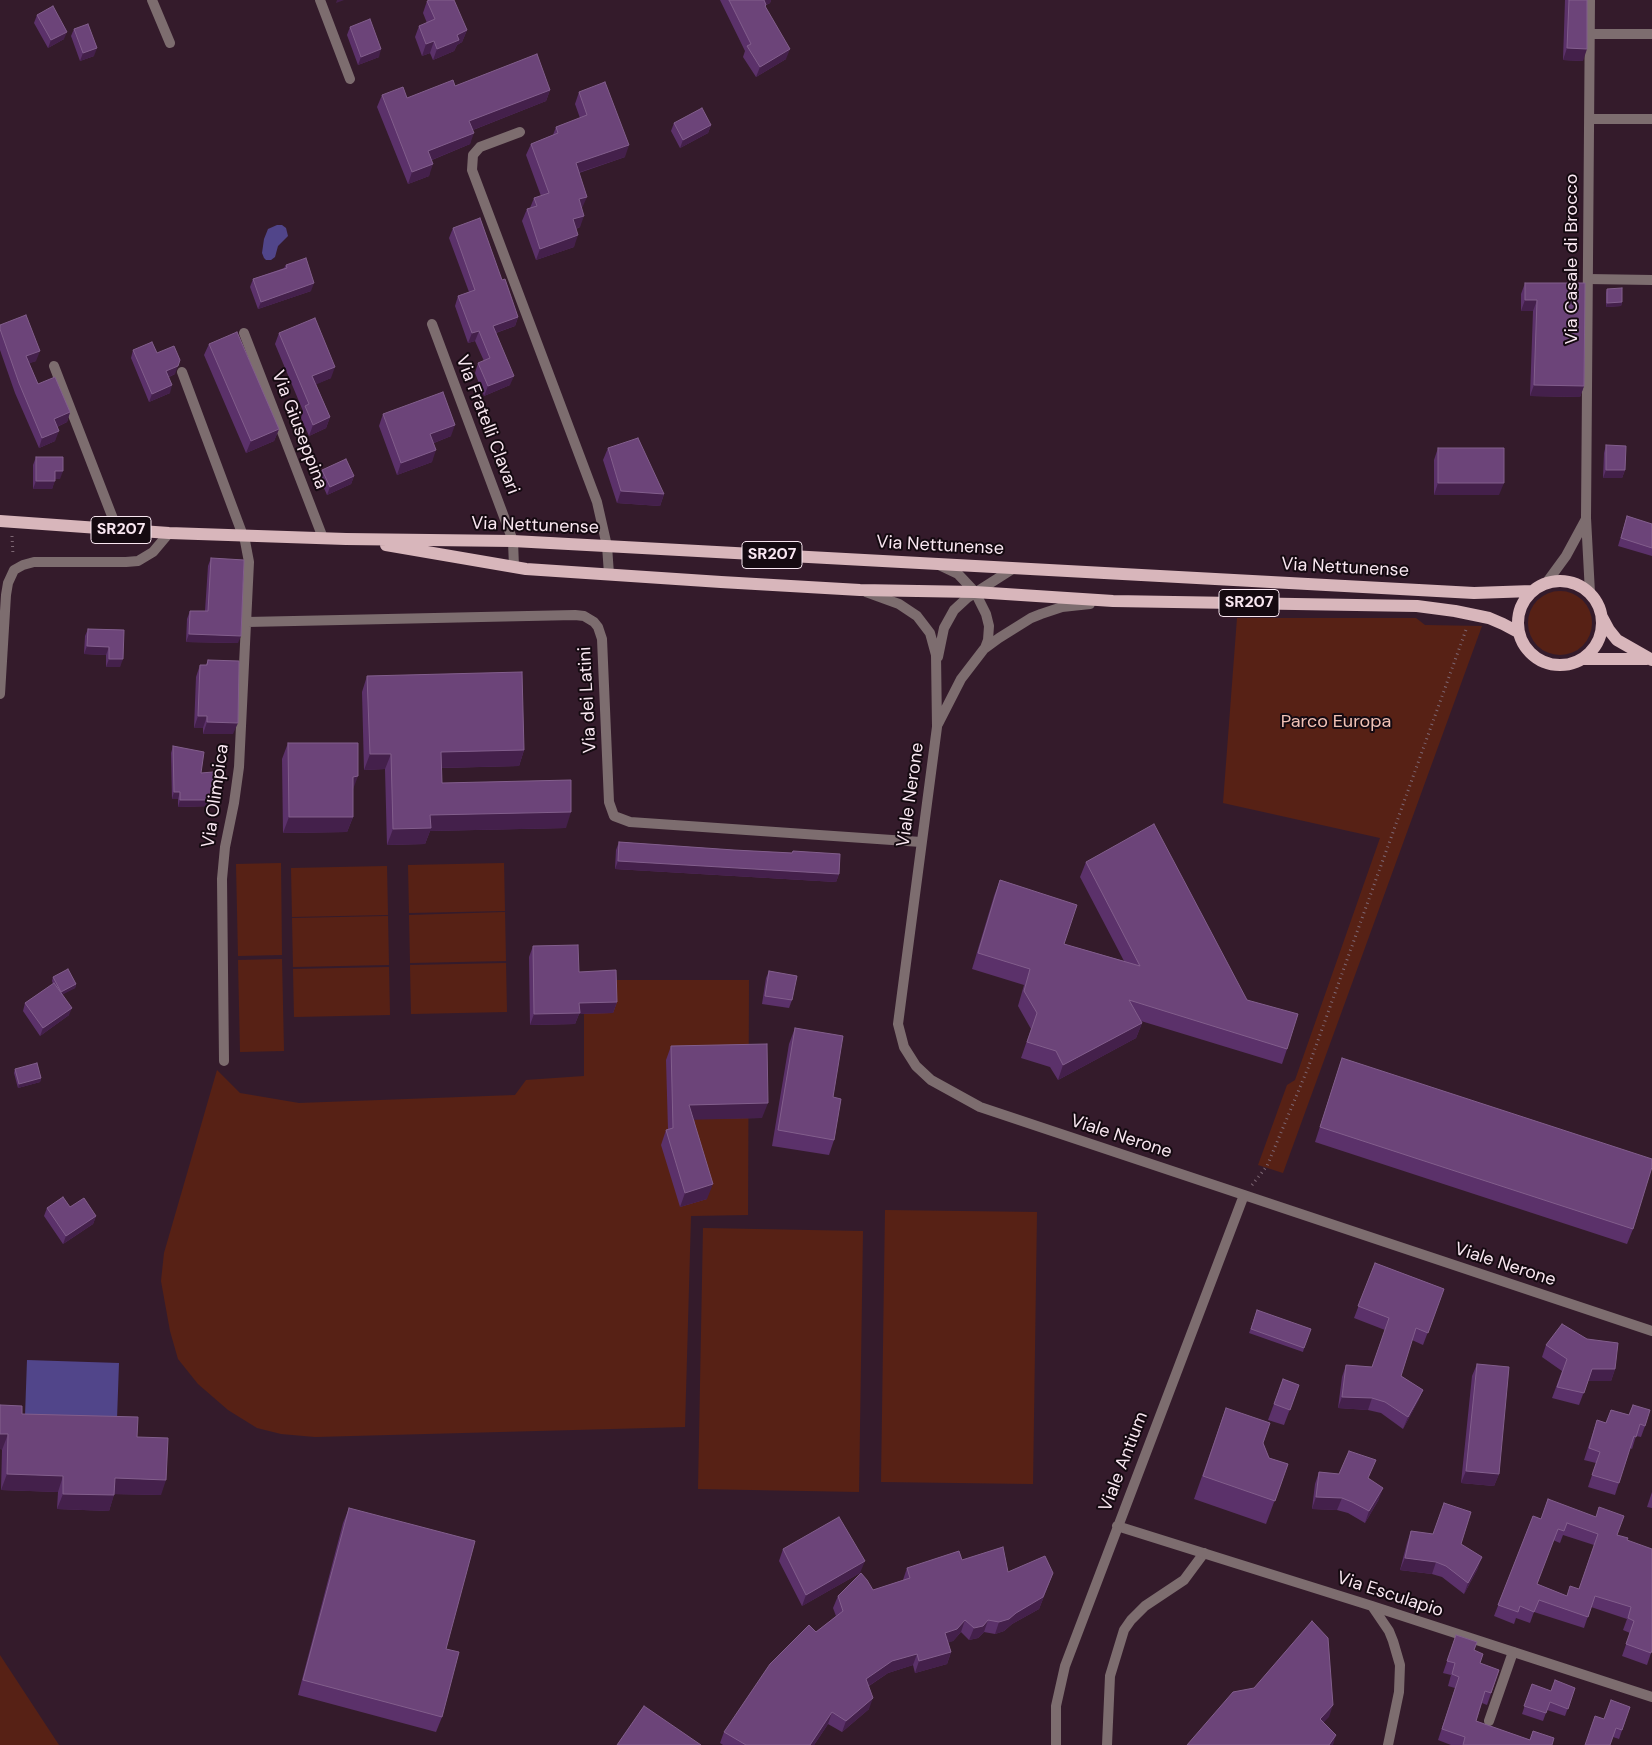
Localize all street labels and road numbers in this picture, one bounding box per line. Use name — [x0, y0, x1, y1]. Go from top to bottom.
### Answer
street label: Via Casale di Brocco — [1561, 174, 1583, 344]
street label: Via Fratelli Clavari — [451, 352, 523, 498]
street label: Via Giuseppina — [266, 368, 332, 492]
street label: Via Nettunense — [471, 513, 599, 539]
road number: SR207 — [91, 516, 151, 544]
street label: Via Nettunense — [876, 532, 1004, 560]
road number: SR207 — [742, 542, 802, 568]
street label: Via Nettunense — [1281, 554, 1409, 582]
road number: SR207 — [1219, 590, 1279, 616]
street label: Via dei Latini — [574, 646, 602, 754]
street label: Viale Nerone — [893, 741, 929, 849]
street label: Via Olimpica — [198, 743, 234, 849]
street label: Viale Nerone — [1068, 1110, 1174, 1164]
street label: Viale Nerone — [1452, 1238, 1558, 1292]
street label: Viale Antium — [1095, 1409, 1153, 1515]
street label: Via Esculapio — [1334, 1568, 1446, 1622]

